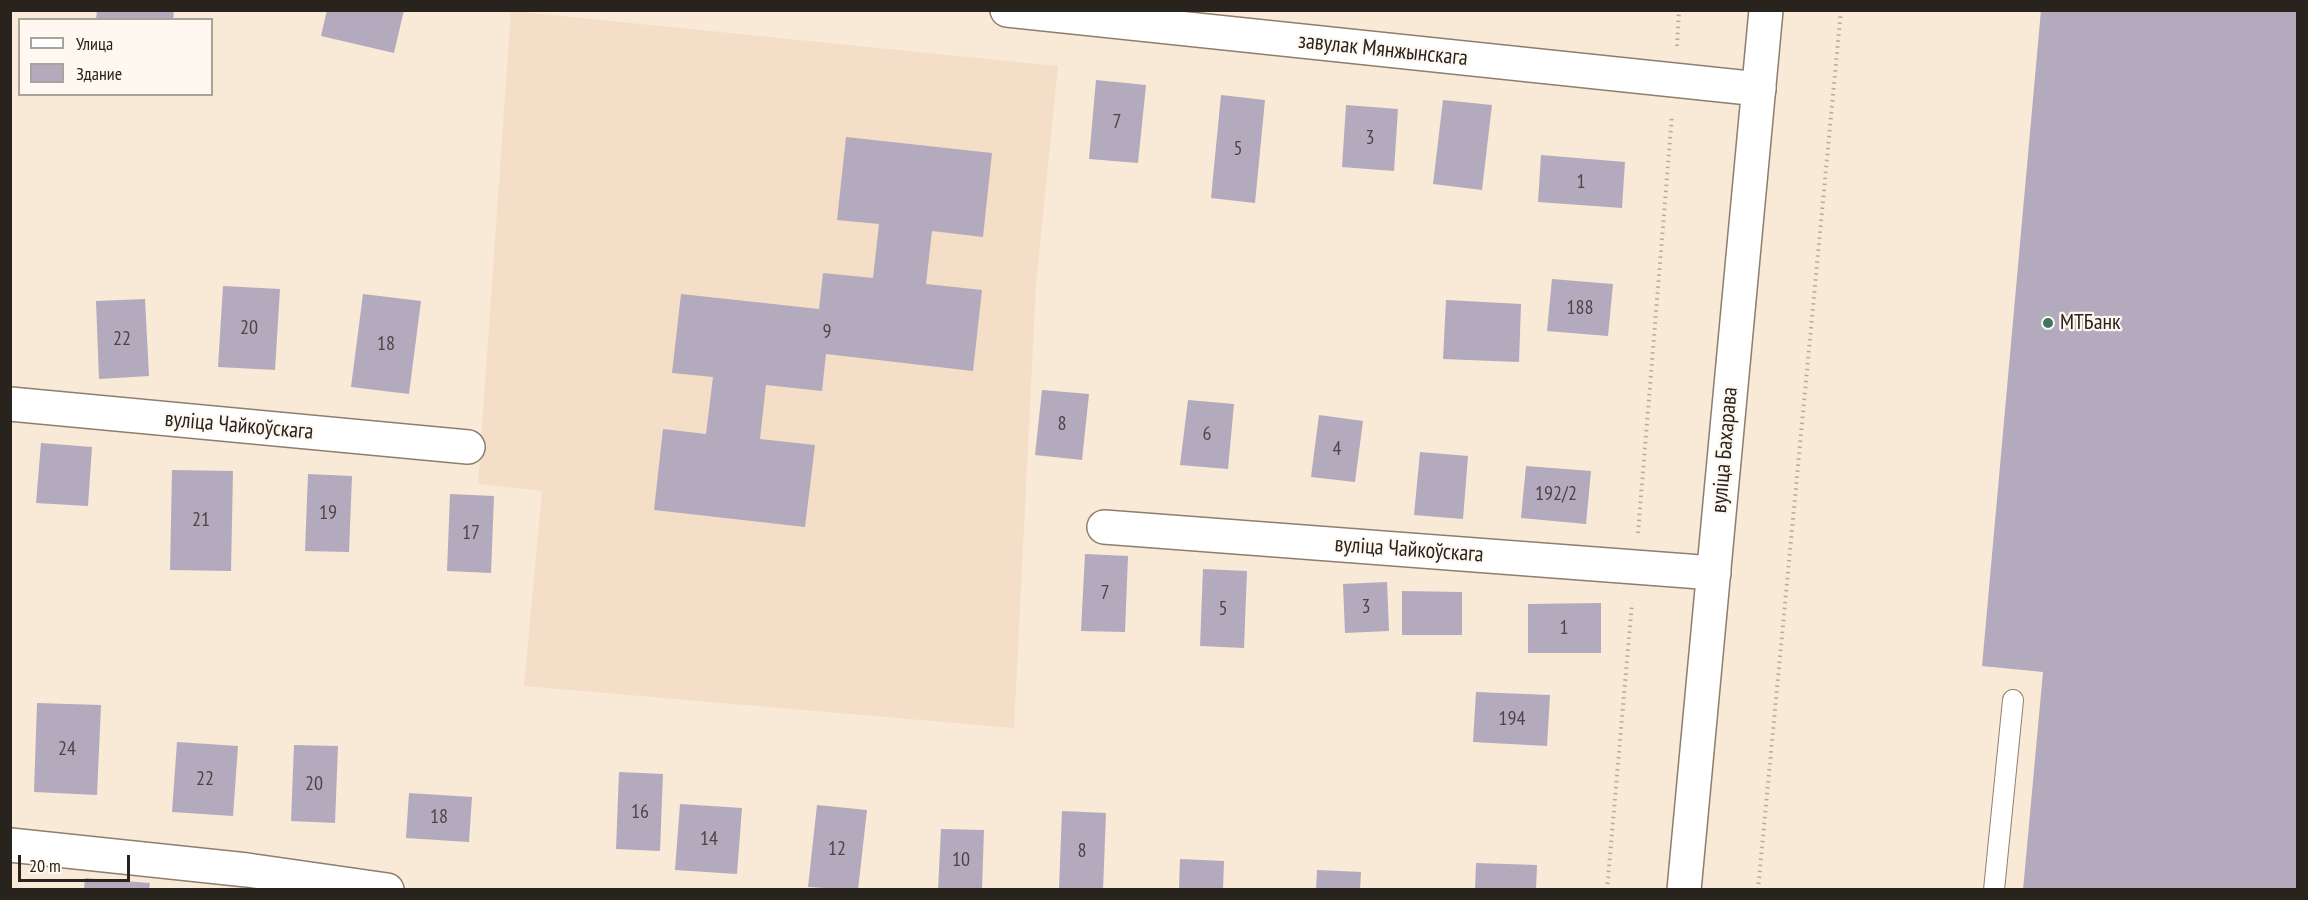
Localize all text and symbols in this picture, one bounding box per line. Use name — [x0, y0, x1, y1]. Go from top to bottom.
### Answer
legend — [18, 18, 213, 96]
street label: завулак Мянжынскага — [1297, 28, 1469, 72]
text: Улица — [76, 32, 113, 55]
text: Здание — [76, 62, 122, 85]
house number: 7 — [1113, 110, 1121, 134]
house number: 3 — [1366, 126, 1374, 150]
house number: 5 — [1234, 137, 1242, 161]
house number: 1 — [1577, 170, 1585, 194]
house number: 188 — [1567, 296, 1593, 320]
place label: МТБанк — [2060, 310, 2120, 336]
house number: 20 — [240, 316, 258, 340]
marker: МТБанк — [2041, 316, 2055, 330]
house number: 9 — [823, 320, 831, 344]
house number: 22 — [113, 327, 131, 351]
house number: 18 — [377, 332, 395, 356]
street label: вуліца Бахарава — [1706, 386, 1744, 514]
street label: вуліца Чайкоўскага — [164, 406, 314, 446]
house number: 8 — [1058, 412, 1066, 436]
house number: 6 — [1203, 422, 1211, 446]
house number: 4 — [1333, 437, 1341, 461]
house number: 192/2 — [1535, 482, 1577, 506]
house number: 19 — [319, 501, 337, 525]
house number: 21 — [192, 508, 210, 532]
house number: 17 — [462, 521, 480, 545]
street label: вуліца Чайкоўскага — [1334, 532, 1484, 568]
house number: 7 — [1101, 581, 1109, 605]
house number: 3 — [1362, 595, 1370, 619]
house number: 5 — [1219, 597, 1227, 621]
house number: 1 — [1560, 616, 1568, 640]
house number: 194 — [1499, 707, 1525, 731]
house number: 24 — [58, 737, 76, 761]
house number: 22 — [196, 767, 214, 791]
house number: 20 — [305, 772, 323, 796]
house number: 16 — [631, 800, 649, 824]
house number: 18 — [430, 805, 448, 829]
house number: 14 — [700, 827, 718, 851]
house number: 12 — [828, 837, 846, 861]
house number: 8 — [1078, 839, 1086, 863]
scale bar — [21, 843, 134, 881]
house number: 10 — [952, 848, 970, 872]
text: 20 m — [29, 854, 61, 877]

